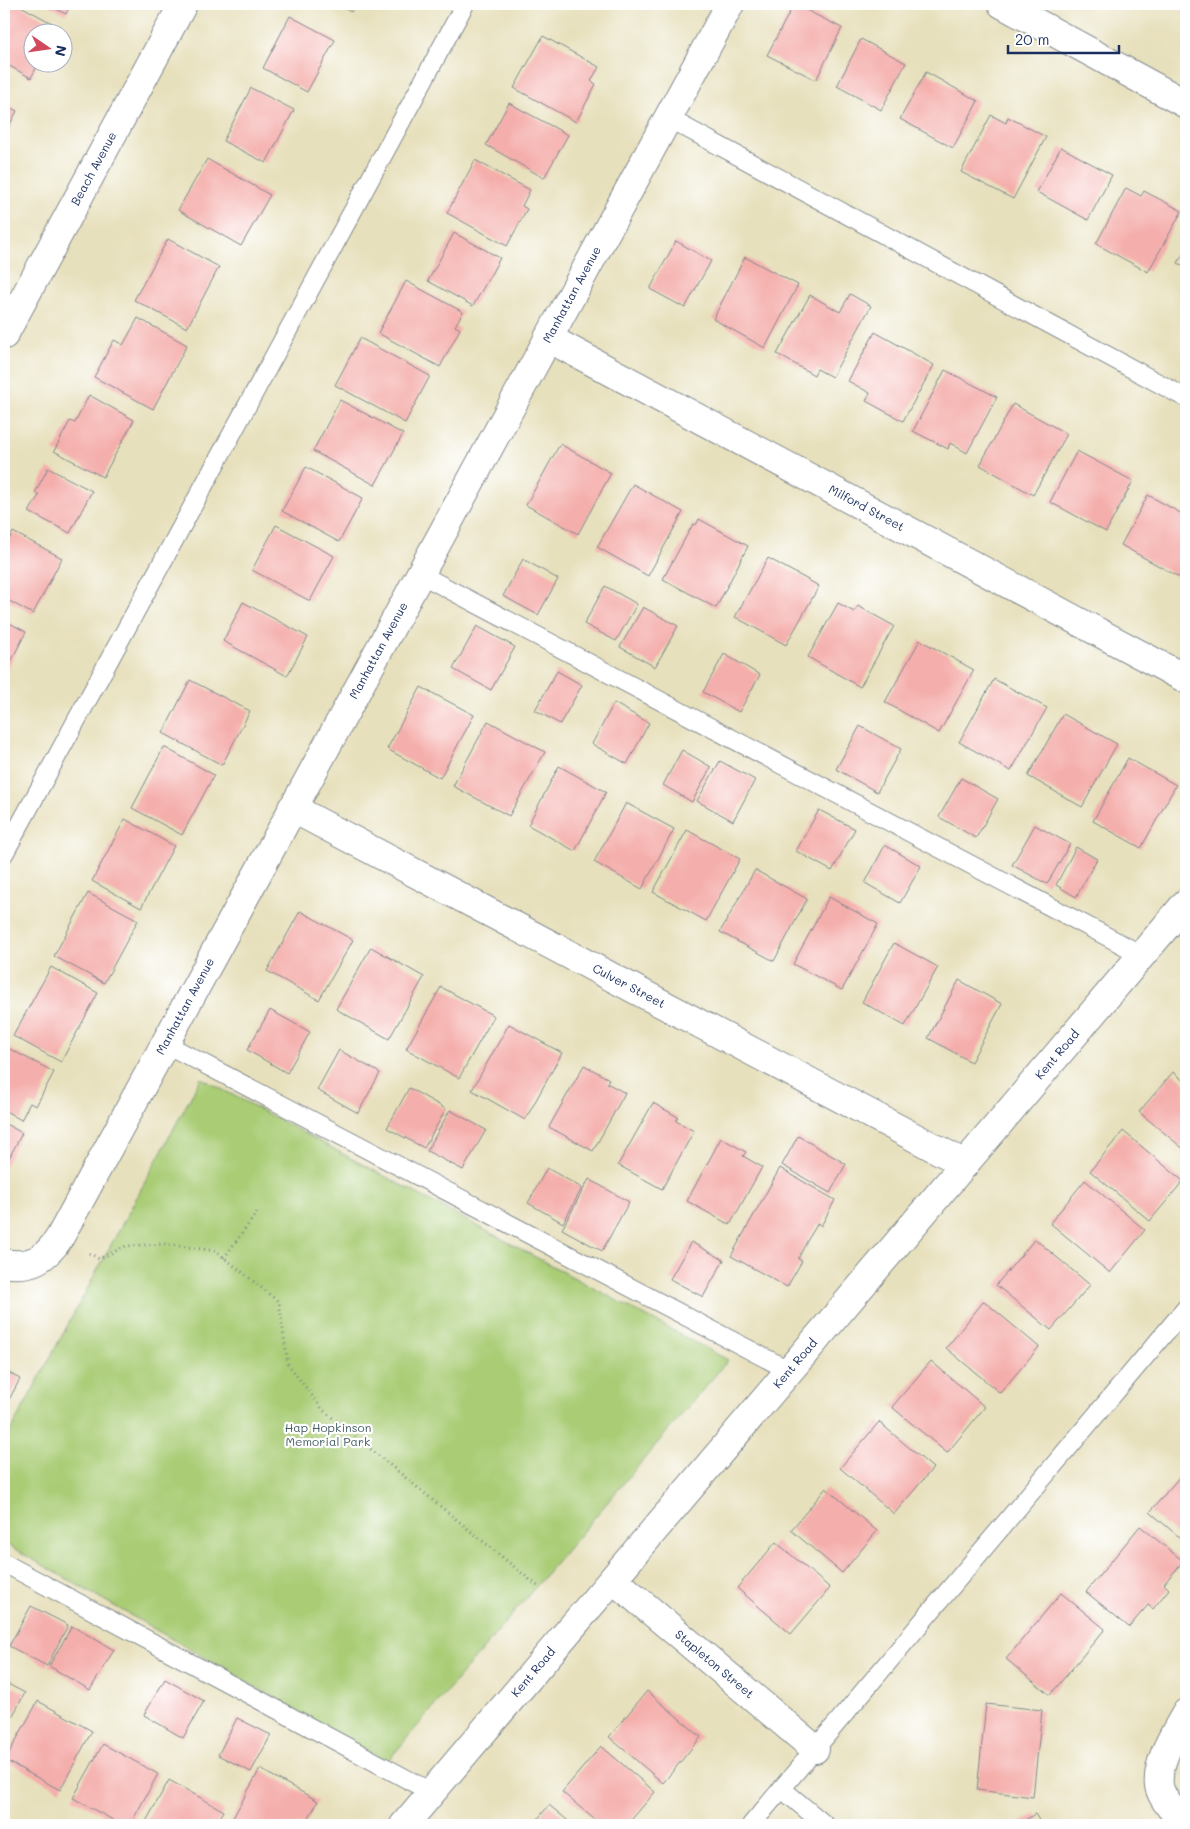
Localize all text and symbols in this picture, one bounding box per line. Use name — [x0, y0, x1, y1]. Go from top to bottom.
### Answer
north arrow — [22, 22, 72, 72]
scale bar — [1008, 22, 1119, 54]
text: 20 m — [1015, 29, 1049, 49]
text: N — [51, 44, 72, 58]
street label: Beach Avenue — [67, 129, 119, 208]
street label: Manhattan Avenue — [538, 243, 604, 346]
street label: Milford Street — [826, 480, 908, 534]
street label: Manhattan Avenue — [345, 599, 411, 701]
street label: Manhattan Avenue — [152, 955, 217, 1057]
street label: Culver Street — [590, 959, 668, 1011]
street label: Kent Road — [1031, 1026, 1082, 1082]
street label: Kent Road — [769, 1334, 820, 1391]
park label: Hap Hopkinson Memorial Park — [285, 1419, 371, 1449]
street label: Stapleton Street — [672, 1626, 758, 1701]
street label: Kent Road — [507, 1643, 559, 1700]

